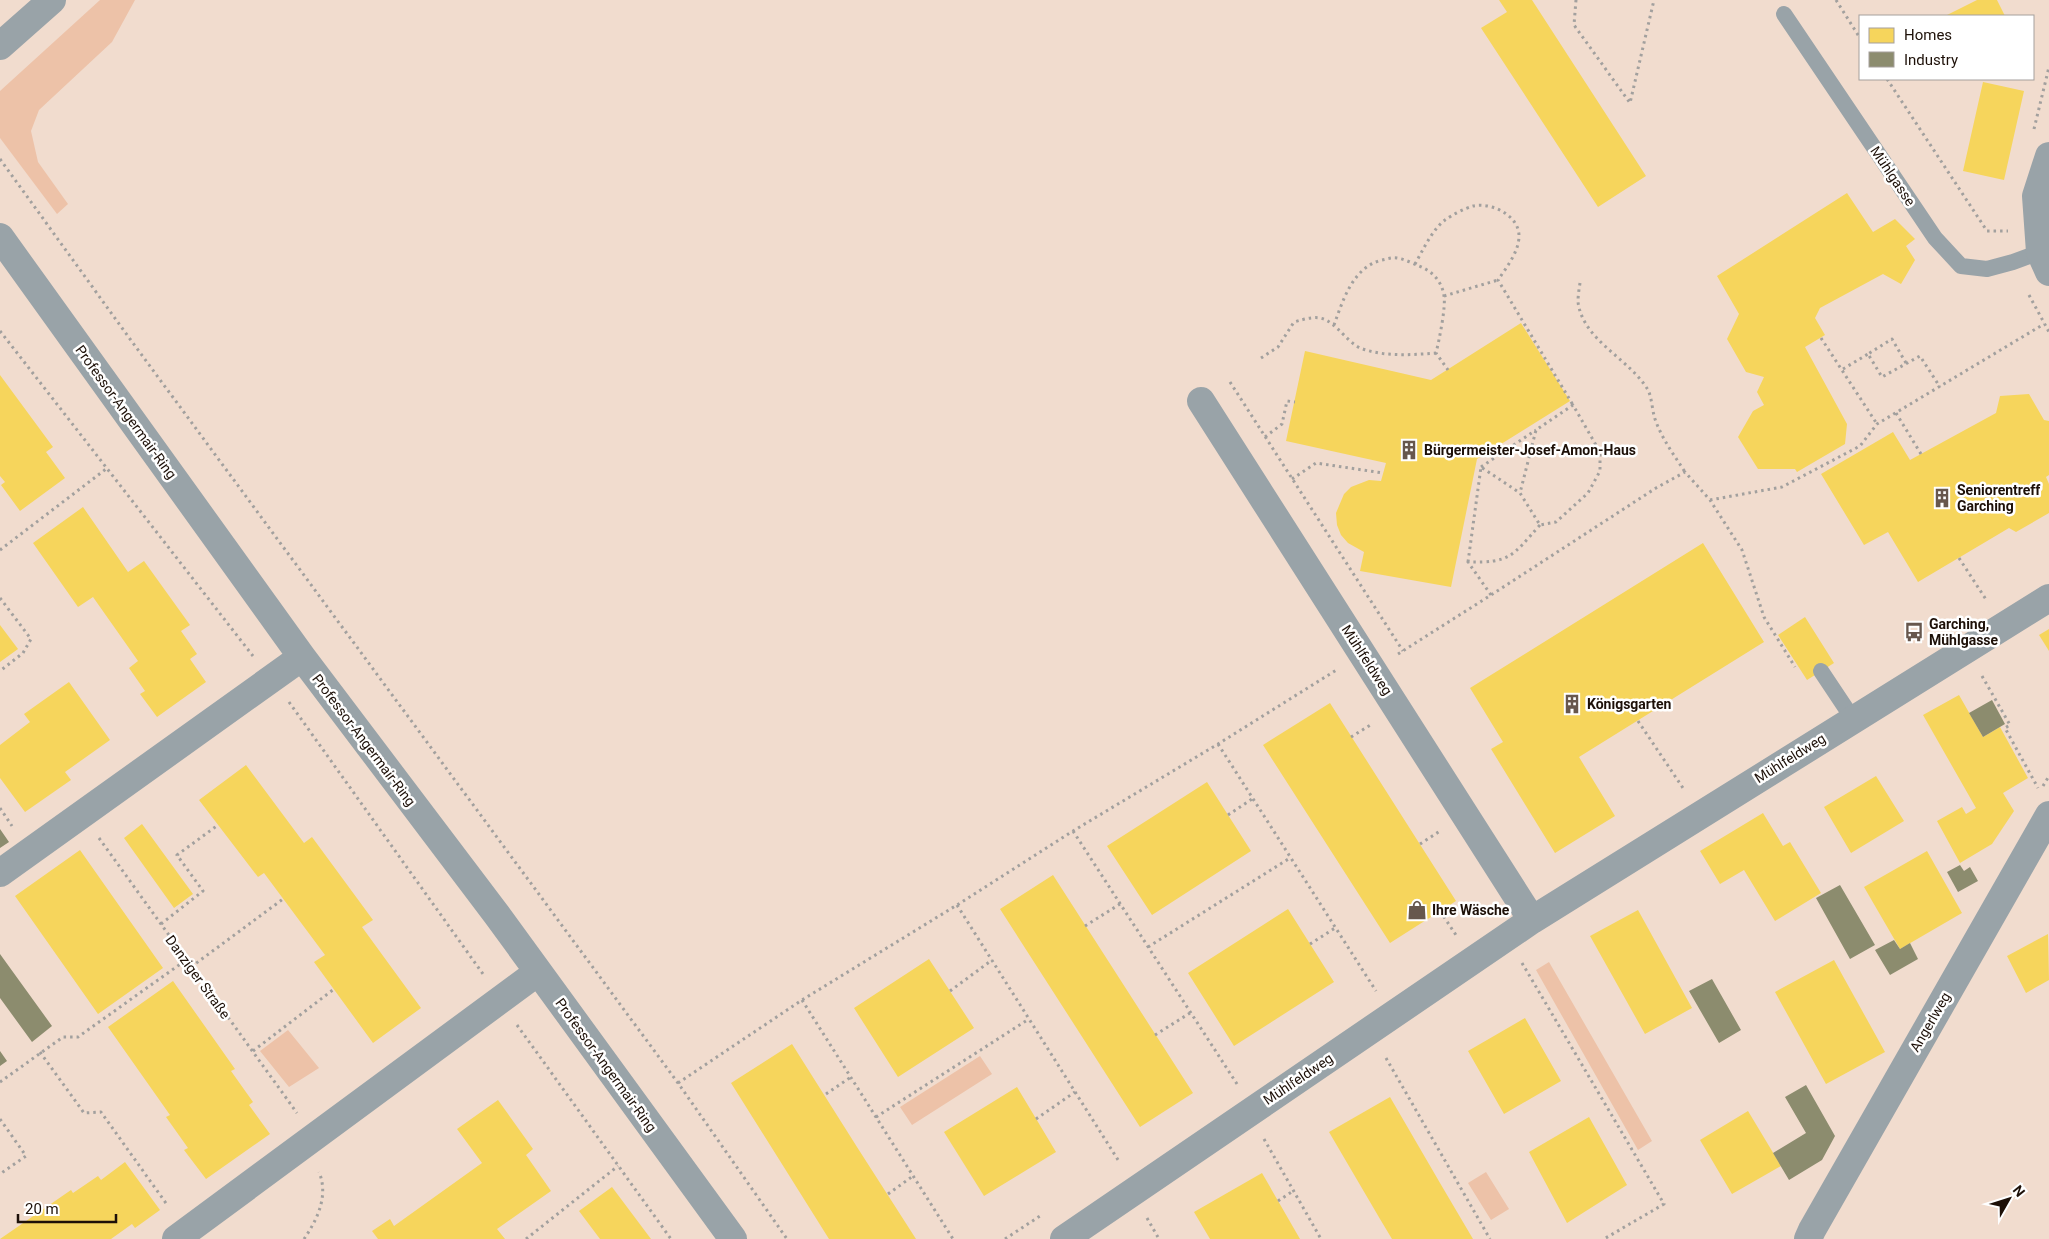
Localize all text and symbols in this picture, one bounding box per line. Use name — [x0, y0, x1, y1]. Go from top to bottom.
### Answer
legend — [1859, 15, 2034, 80]
text: Homes — [1904, 26, 1952, 44]
text: Industry — [1904, 51, 1958, 69]
street label: Mühlgasse — [1867, 143, 1919, 209]
street label: Professor-Angermair-Ring — [72, 342, 180, 482]
building icon: Bürgermeister-Josef-Amon-Haus — [1398, 439, 1420, 461]
place label: Bürgermeister-Josef-Amon-Haus — [1424, 442, 1636, 458]
place label: Seniorentreff Garching — [1957, 482, 2041, 514]
building icon: Seniorentreff Garching — [1931, 487, 1953, 509]
place label: Garching, Mühlgasse — [1929, 616, 1999, 648]
bus stop icon: Garching, Mühlgasse — [1903, 621, 1925, 643]
street label: Mühlfeldweg — [1338, 622, 1396, 698]
street label: Professor-Angermair-Ring — [309, 671, 419, 809]
building icon: Königsgarten — [1561, 693, 1583, 715]
place label: Königsgarten — [1587, 696, 1672, 712]
street label: Mühlfeldweg — [1752, 730, 1828, 786]
shop icon: Ihre Wäsche — [1406, 899, 1428, 921]
place label: Ihre Wäsche — [1432, 902, 1510, 918]
street label: Danziger Straße — [162, 932, 234, 1022]
street label: Angerlweg — [1907, 989, 1953, 1055]
street label: Professor-Angermair-Ring — [552, 995, 660, 1135]
street label: Mühlfeldweg — [1260, 1050, 1336, 1108]
north arrow — [1984, 1174, 2034, 1224]
text: N — [2010, 1182, 2028, 1200]
scale bar — [18, 1192, 115, 1224]
text: 20 m — [25, 1200, 59, 1218]

